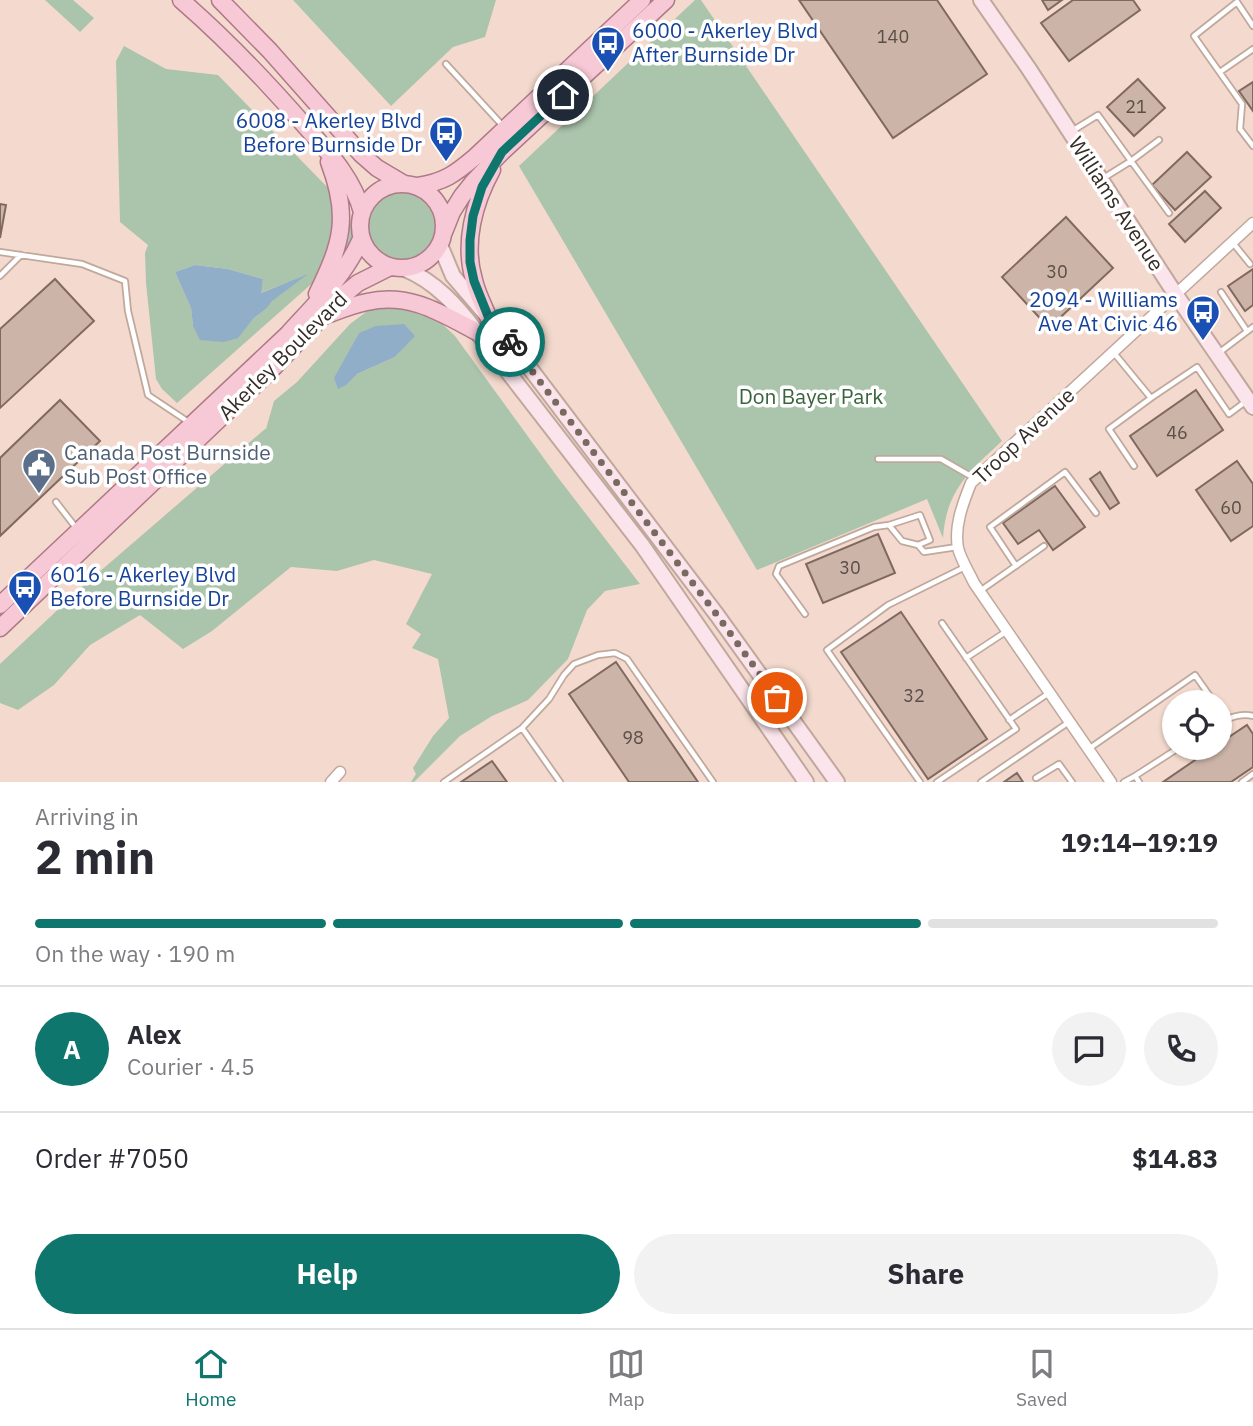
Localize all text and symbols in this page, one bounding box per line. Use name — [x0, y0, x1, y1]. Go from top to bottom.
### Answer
place label: 6000 - Akerley Blvd After Burnside Dr — [632, 16, 818, 68]
bus stop icon: 6000 - Akerley Blvd After Burnside Dr — [589, 24, 627, 73]
house number: 140 — [877, 25, 909, 48]
pin — [533, 65, 593, 125]
icon: home — [544, 76, 582, 114]
house number: 21 — [1125, 95, 1147, 118]
place label: 6008 - Akerley Blvd Before Burnside Dr — [236, 106, 422, 158]
bus stop icon: 6008 - Akerley Blvd Before Burnside Dr — [427, 114, 465, 163]
street label: Williams Avenue — [1063, 131, 1171, 276]
house number: 30 — [1046, 260, 1068, 283]
street label: Akerley Boulevard — [212, 285, 353, 426]
place label: 2094 - Williams Ave At Civic 46 — [1029, 285, 1178, 337]
bus stop icon: 2094 - Williams Ave At Civic 46 — [1184, 293, 1222, 342]
courier — [475, 307, 545, 377]
icon: bike — [491, 323, 529, 361]
street label: Troop Avenue — [966, 381, 1080, 490]
park label: Don Bayer Park — [739, 382, 883, 410]
house number: 46 — [1166, 421, 1188, 444]
place label: Canada Post Burnside Sub Post Office — [64, 438, 271, 490]
public building icon: Canada Post Burnside Sub Post Office — [20, 446, 58, 495]
house number: 60 — [1220, 496, 1242, 519]
house number: 30 — [839, 556, 861, 579]
place label: 6016 - Akerley Blvd Before Burnside Dr — [50, 560, 236, 612]
bus stop icon: 6016 - Akerley Blvd Before Burnside Dr — [6, 568, 44, 617]
pin — [747, 668, 807, 728]
icon: bag — [758, 679, 796, 717]
house number: 32 — [903, 684, 925, 707]
map controls — [1162, 690, 1232, 760]
button: locate — [1162, 690, 1232, 760]
house number: 98 — [622, 726, 644, 749]
text: Arriving in — [35, 801, 139, 831]
text: 19:14–19:19 — [1061, 825, 1218, 859]
text: 2 min — [35, 827, 155, 887]
text: On the way · 190 m — [35, 938, 235, 968]
button: chat — [1052, 1012, 1126, 1086]
button: phone — [1144, 1012, 1218, 1086]
text: Alex — [127, 1017, 181, 1051]
text: A — [63, 1032, 81, 1066]
text: Courier · 4.5 — [127, 1051, 255, 1081]
text: Order #7050 — [35, 1141, 189, 1175]
text: $14.83 — [1132, 1141, 1218, 1175]
button: Help — [35, 1234, 620, 1314]
button: Share — [634, 1234, 1218, 1314]
tab: Home — [185, 1345, 236, 1411]
tab: Map — [607, 1345, 645, 1411]
tab: Saved — [1016, 1345, 1068, 1411]

